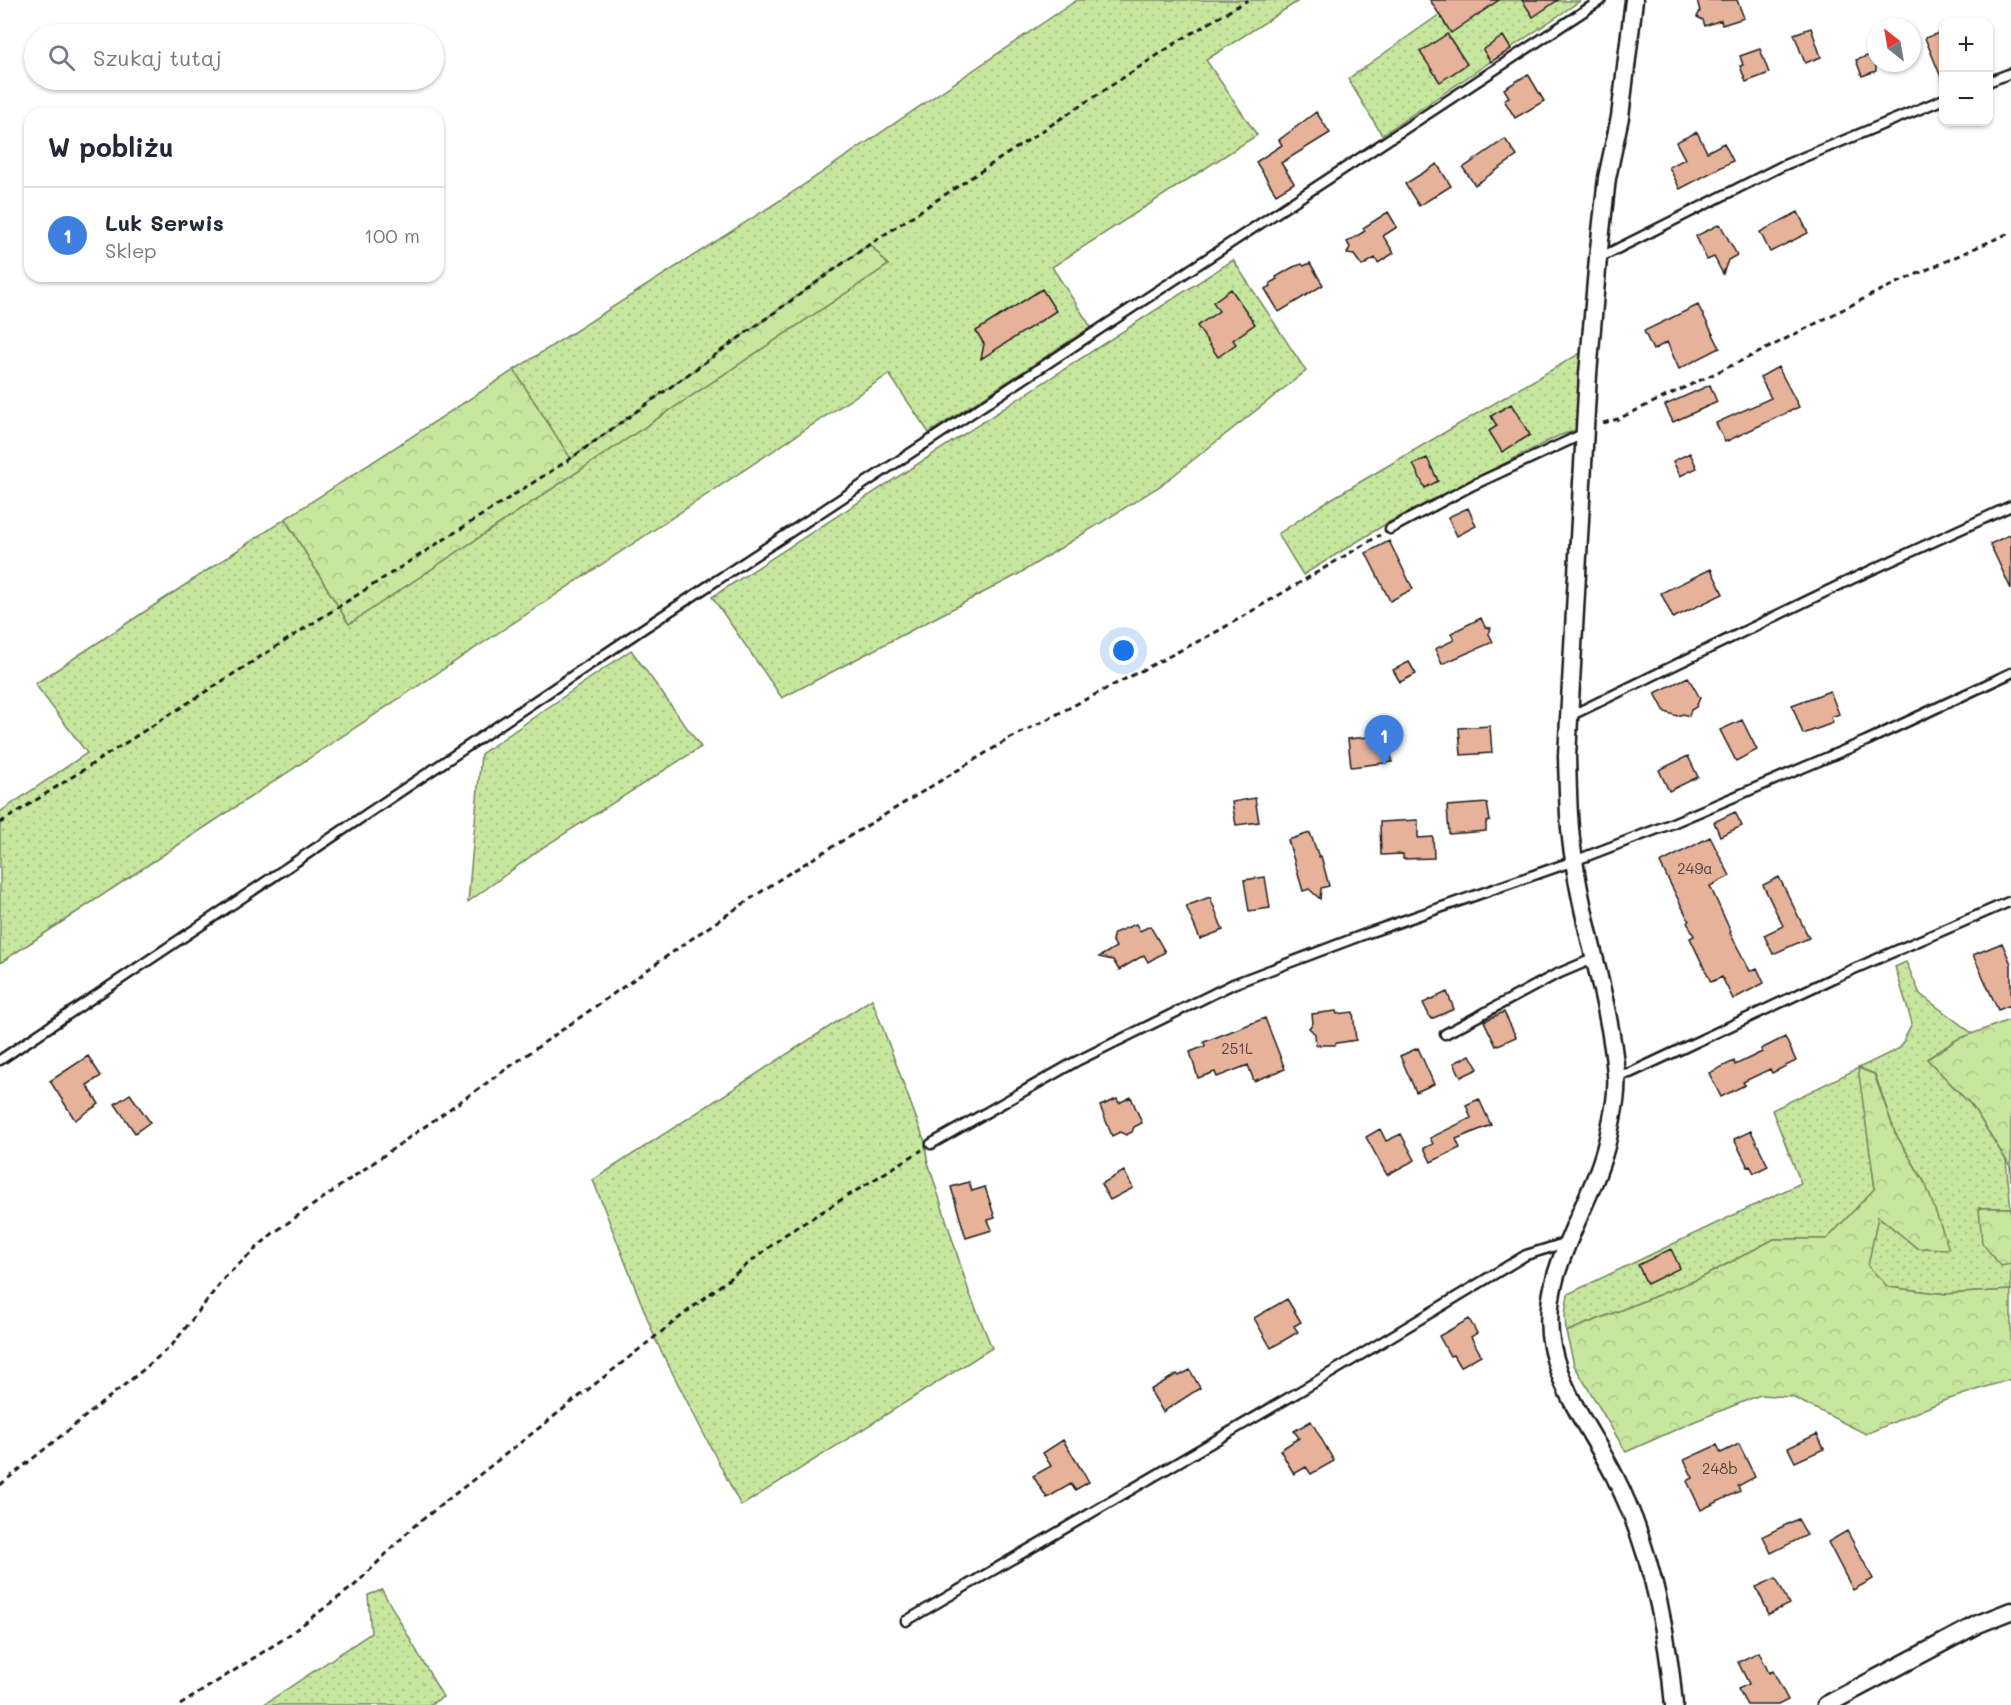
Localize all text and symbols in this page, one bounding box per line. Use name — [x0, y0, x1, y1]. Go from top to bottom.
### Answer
north arrow — [1867, 18, 1921, 72]
map controls — [1939, 18, 1993, 126]
button: + — [1939, 18, 1993, 72]
search box — [24, 24, 444, 90]
icon: search — [45, 41, 78, 74]
text: Szukaj tutaj — [93, 43, 222, 72]
button: − — [1939, 72, 1993, 126]
text: W pobliżu — [48, 130, 174, 164]
text: Luk Serwis — [105, 208, 224, 237]
text: 1 — [63, 222, 72, 248]
text: 100 m — [364, 222, 420, 248]
text: Sklep — [105, 237, 157, 263]
your location — [1109, 636, 1138, 665]
pin: 1 — [1364, 716, 1404, 765]
house number: 249a — [1677, 858, 1713, 878]
house number: 251L — [1221, 1038, 1253, 1058]
house number: 248b — [1702, 1458, 1738, 1478]

